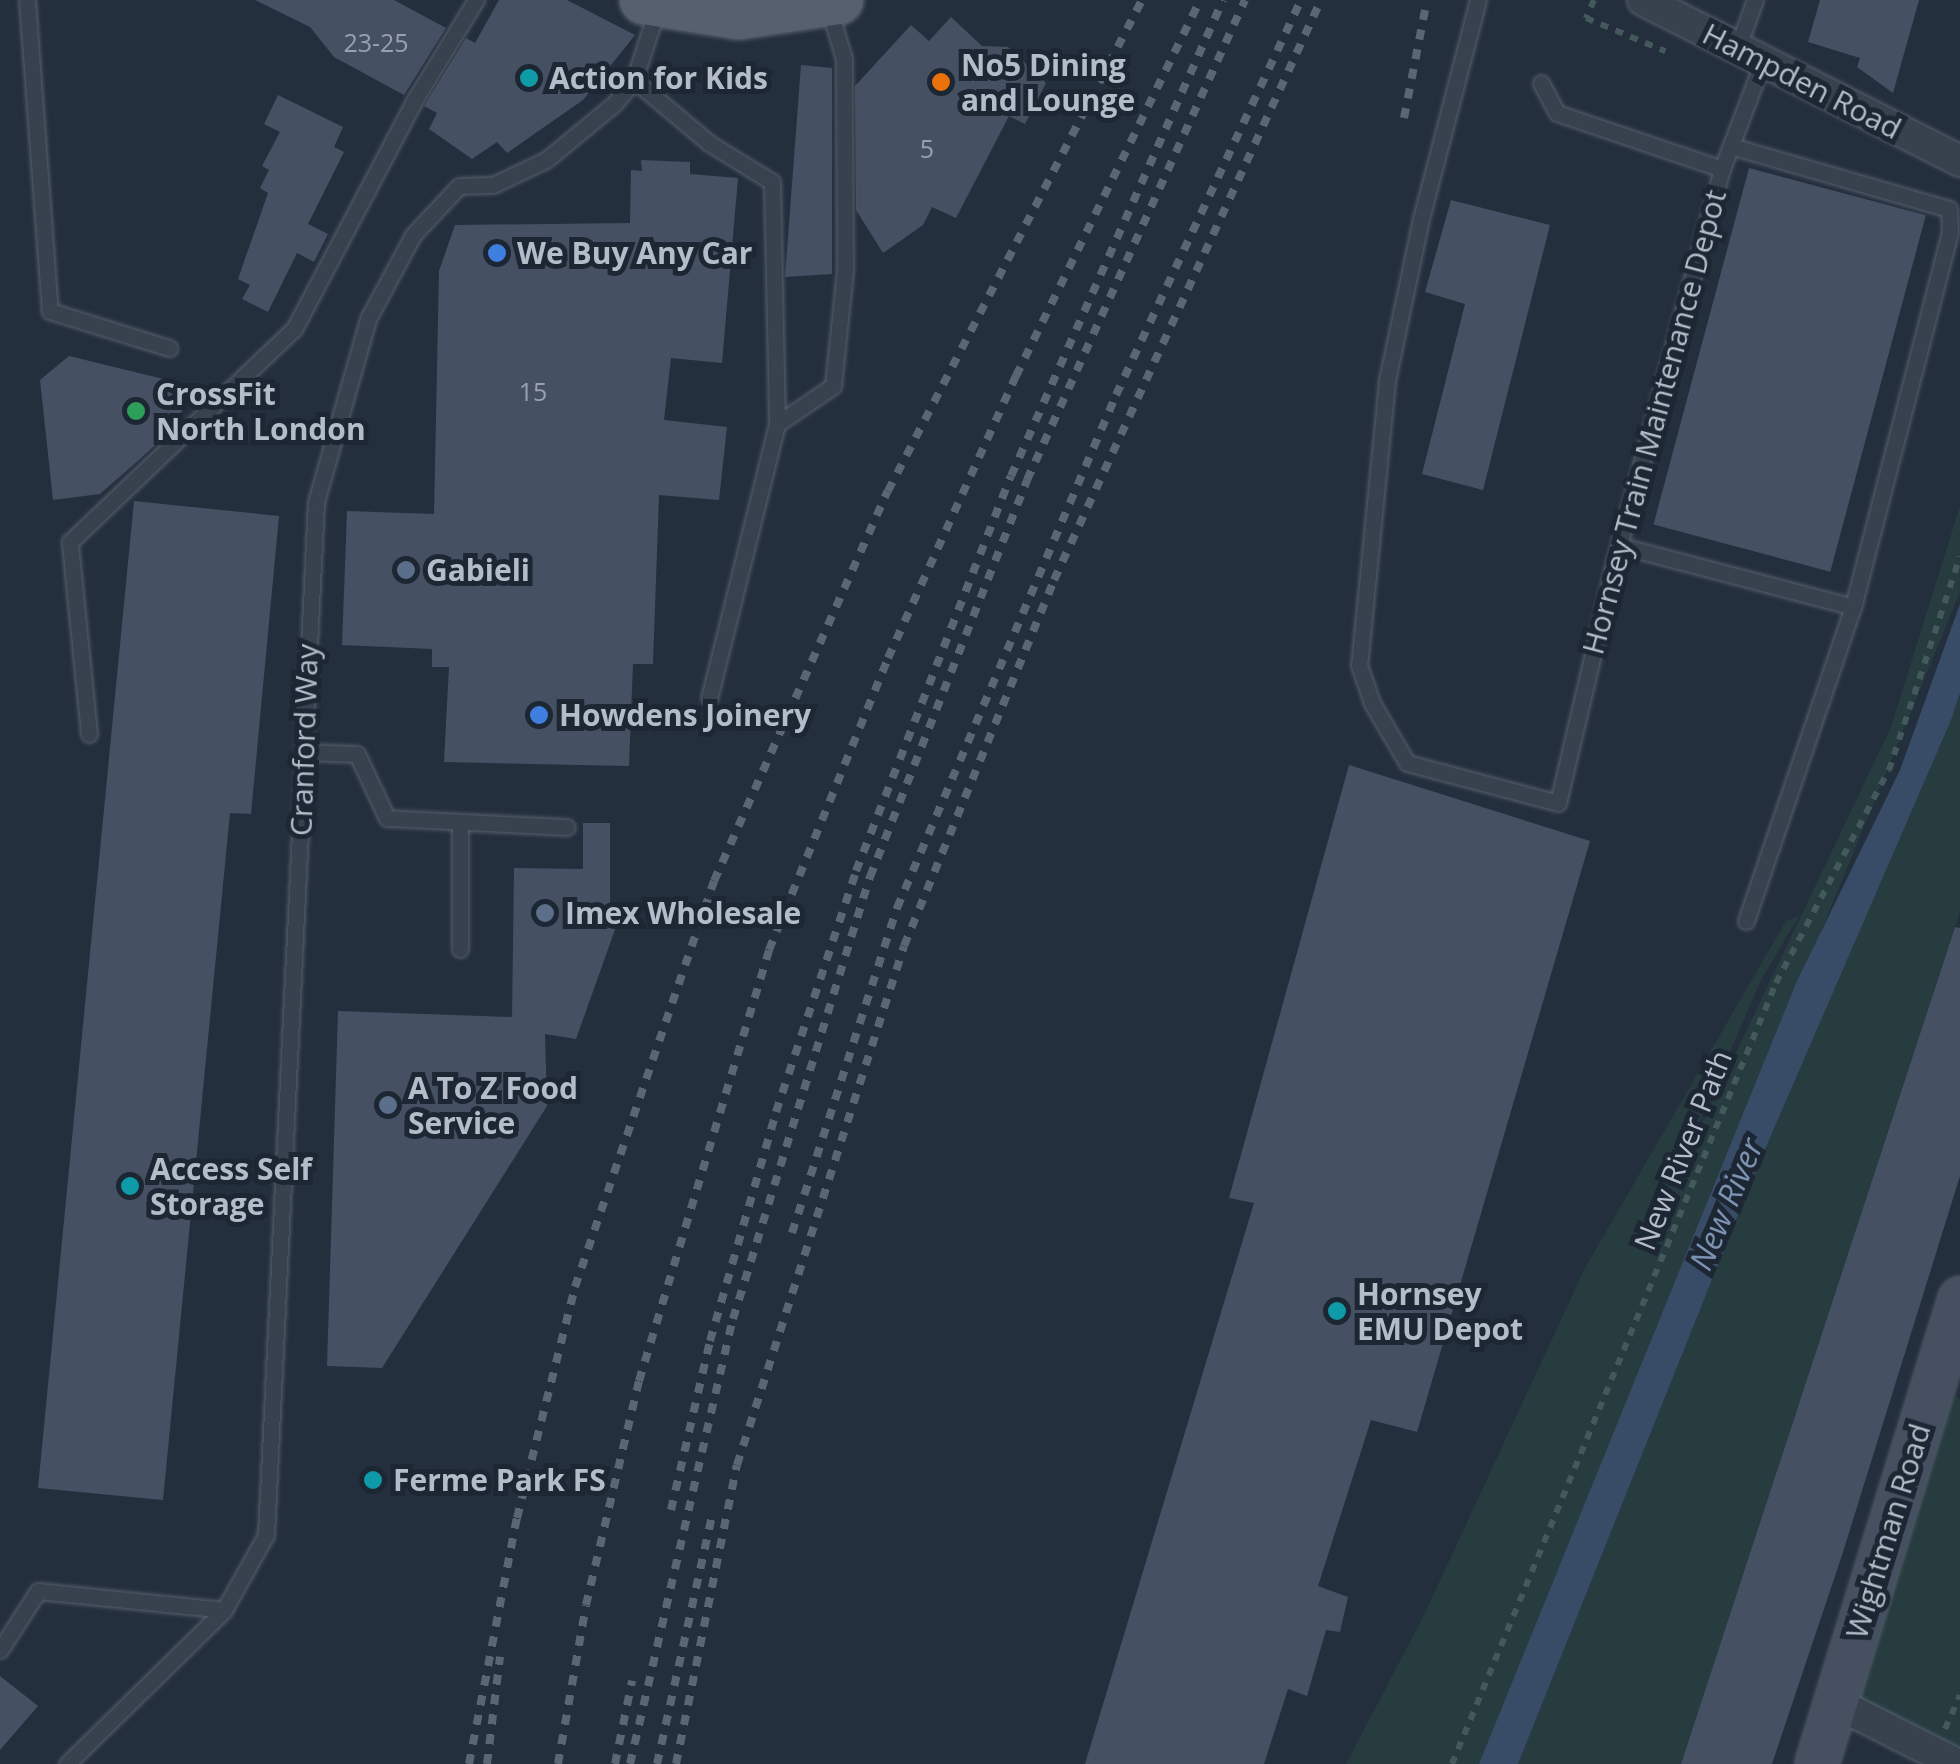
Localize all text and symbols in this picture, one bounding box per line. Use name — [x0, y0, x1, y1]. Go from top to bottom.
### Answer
street label: Hampden Road — [1697, 16, 1907, 146]
house number: 23-25 — [343, 27, 409, 57]
place label: No5 Dining and Lounge — [961, 47, 1135, 118]
place label: Action for Kids — [549, 60, 768, 96]
marker: Action for Kids — [518, 67, 540, 89]
marker: No5 Dining and Lounge — [930, 71, 952, 93]
house number: 5 — [920, 133, 934, 163]
street label: Hornsey Train Maintenance Depot — [1575, 186, 1733, 658]
place label: We Buy Any Car — [517, 235, 752, 271]
marker: We Buy Any Car — [486, 242, 508, 264]
place label: CrossFit North London — [156, 376, 366, 446]
house number: 15 — [519, 376, 547, 406]
marker: CrossFit North London — [125, 400, 147, 422]
place label: Gabieli — [426, 552, 530, 588]
marker: Gabieli — [395, 559, 417, 581]
street label: Cranford Way — [283, 643, 325, 837]
place label: Howdens Joinery — [559, 697, 811, 733]
marker: Howdens Joinery — [528, 704, 550, 726]
place label: Imex Wholesale — [565, 895, 801, 931]
marker: Imex Wholesale — [534, 902, 556, 924]
street label: New River Path — [1627, 1045, 1739, 1255]
place label: A To Z Food Service — [408, 1070, 578, 1140]
marker: A To Z Food Service — [377, 1094, 399, 1116]
water label: New River — [1681, 1132, 1771, 1276]
place label: Access Self Storage — [150, 1151, 312, 1222]
marker: Access Self Storage — [119, 1175, 141, 1197]
place label: Hornsey EMU Depot — [1357, 1276, 1523, 1346]
marker: Hornsey EMU Depot — [1326, 1300, 1348, 1322]
street label: Wightman Road — [1838, 1419, 1938, 1643]
place label: Ferme Park FS — [393, 1462, 606, 1498]
marker: Ferme Park FS — [362, 1469, 384, 1491]

